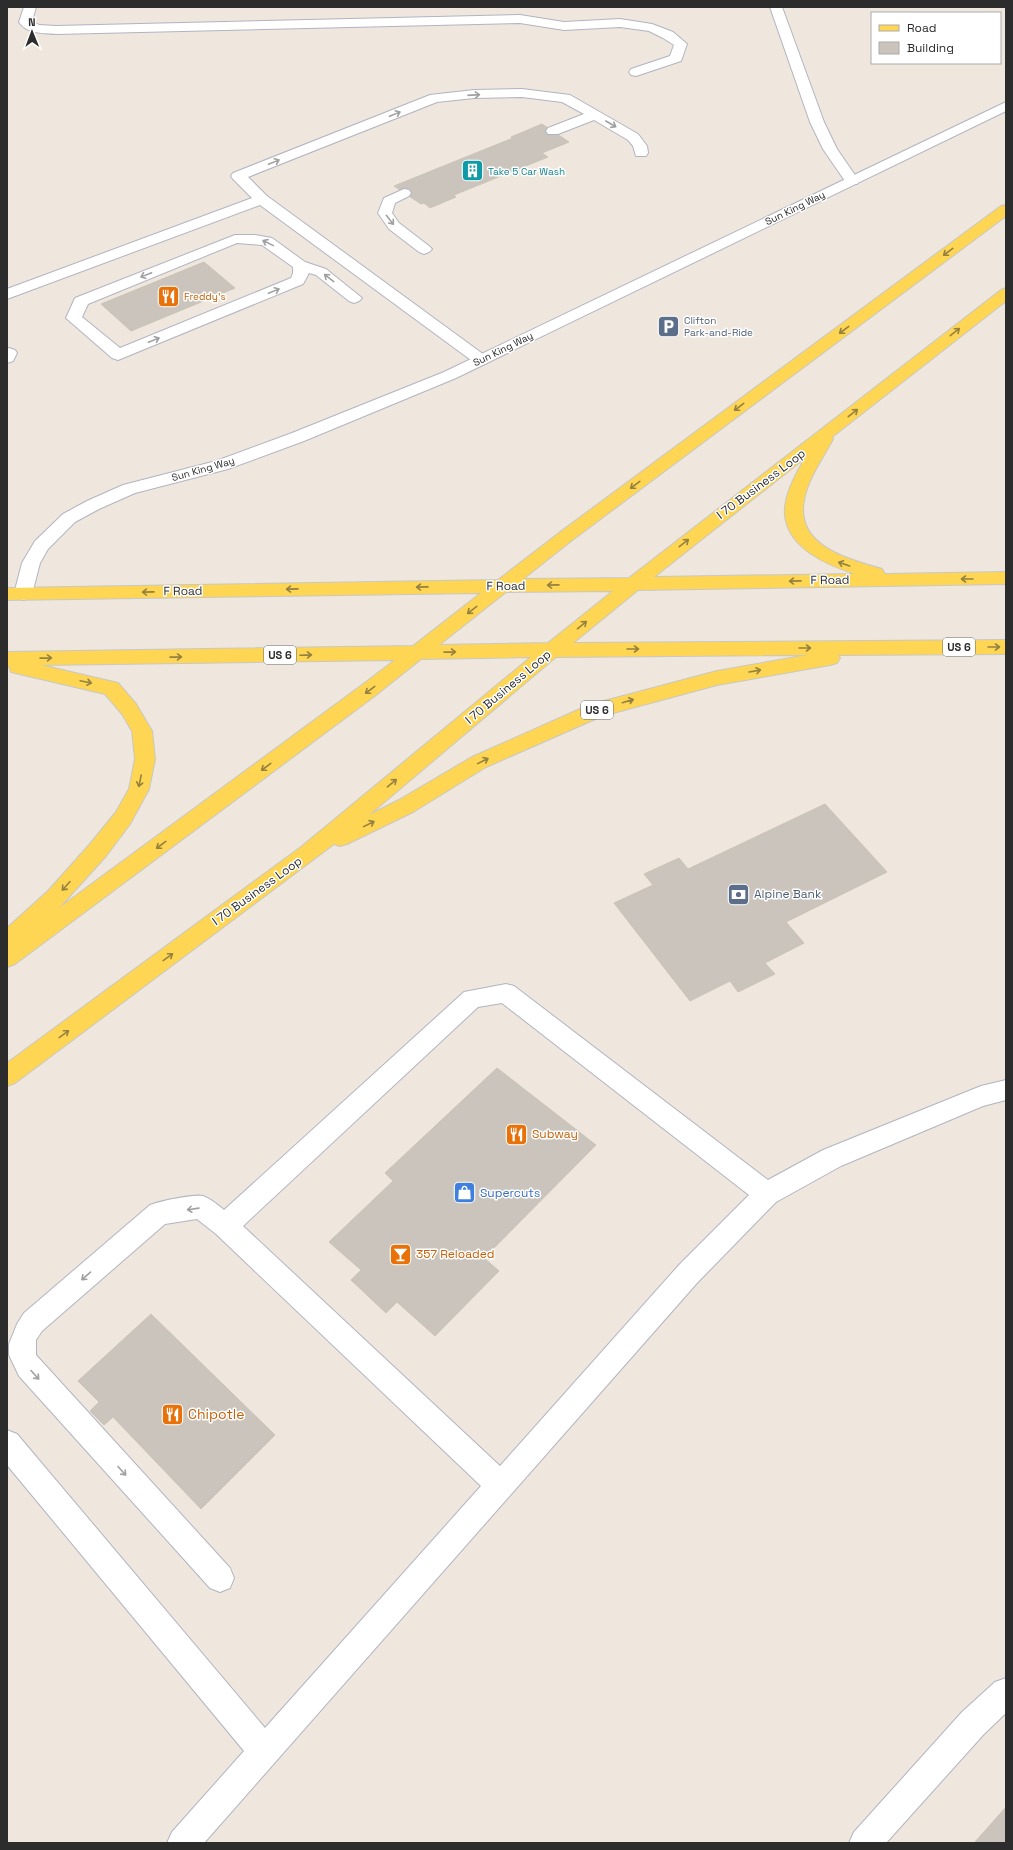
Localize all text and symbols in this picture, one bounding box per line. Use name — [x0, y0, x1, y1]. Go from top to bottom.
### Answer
north arrow — [12, 12, 52, 52]
legend — [871, 12, 1001, 64]
text: N — [28, 15, 36, 29]
text: Road — [907, 20, 936, 36]
text: Building — [907, 40, 954, 56]
one-way arrow — [467, 91, 480, 98]
one-way arrow — [388, 110, 400, 118]
one-way arrow — [605, 121, 617, 129]
one-way arrow — [267, 158, 279, 166]
building icon: Take 5 Car Wash — [459, 158, 485, 184]
place label: Take 5 Car Wash — [488, 165, 565, 178]
street label: Sun King Way — [763, 188, 827, 228]
one-way arrow — [386, 215, 394, 226]
one-way arrow — [262, 239, 274, 246]
one-way arrow — [943, 248, 954, 256]
one-way arrow — [140, 271, 152, 279]
one-way arrow — [323, 274, 334, 283]
restaurant icon: Freddy's — [155, 283, 181, 309]
one-way arrow — [268, 286, 280, 294]
place label: Freddy's — [184, 290, 226, 303]
parking icon: Clifton Park-and-Ride — [655, 313, 681, 339]
place label: Clifton Park-and-Ride — [684, 314, 753, 339]
one-way arrow — [838, 326, 849, 334]
one-way arrow — [950, 328, 961, 337]
street label: Sun King Way — [471, 329, 535, 369]
one-way arrow — [148, 336, 160, 344]
one-way arrow — [734, 403, 745, 412]
one-way arrow — [848, 408, 859, 417]
street label: I 70 Business Loop — [713, 445, 809, 523]
street label: Sun King Way — [170, 454, 236, 484]
one-way arrow — [630, 481, 641, 489]
one-way arrow — [678, 539, 689, 548]
one-way arrow — [839, 559, 851, 567]
street label: F Road — [810, 572, 850, 588]
one-way arrow — [961, 575, 974, 582]
one-way arrow — [789, 577, 802, 585]
street label: F Road — [486, 578, 526, 594]
one-way arrow — [547, 581, 560, 589]
street label: F Road — [163, 583, 203, 599]
one-way arrow — [416, 583, 429, 591]
one-way arrow — [286, 585, 299, 593]
one-way arrow — [142, 588, 155, 596]
one-way arrow — [467, 605, 478, 614]
one-way arrow — [577, 621, 588, 629]
road number: US 6 — [943, 638, 975, 656]
one-way arrow — [987, 643, 1000, 651]
one-way arrow — [798, 644, 811, 652]
one-way arrow — [626, 645, 639, 653]
road number: US 6 — [264, 646, 296, 664]
street label: I 70 Business Loop — [462, 646, 554, 728]
one-way arrow — [443, 648, 456, 655]
one-way arrow — [299, 651, 312, 659]
one-way arrow — [169, 653, 182, 661]
one-way arrow — [39, 654, 52, 662]
one-way arrow — [748, 667, 761, 675]
one-way arrow — [79, 679, 92, 687]
one-way arrow — [364, 685, 375, 694]
one-way arrow — [622, 697, 635, 704]
road number: US 6 — [581, 701, 613, 719]
one-way arrow — [476, 757, 488, 764]
one-way arrow — [260, 763, 271, 771]
one-way arrow — [136, 775, 144, 788]
one-way arrow — [387, 779, 398, 788]
one-way arrow — [363, 820, 375, 827]
one-way arrow — [156, 841, 167, 849]
street label: I 70 Business Loop — [209, 853, 305, 929]
one-way arrow — [61, 881, 70, 892]
bank icon: Alpine Bank — [725, 881, 751, 907]
place label: Alpine Bank — [754, 886, 822, 902]
one-way arrow — [163, 952, 174, 961]
one-way arrow — [58, 1029, 69, 1038]
restaurant icon: Subway — [504, 1121, 530, 1147]
place label: Subway — [532, 1126, 578, 1142]
shop icon: Supercuts — [452, 1180, 478, 1206]
place label: Supercuts — [480, 1185, 540, 1201]
one-way arrow — [186, 1205, 199, 1213]
bar icon: 357 Reloaded — [387, 1241, 413, 1267]
place label: 357 Reloaded — [416, 1246, 494, 1262]
one-way arrow — [81, 1272, 92, 1281]
one-way arrow — [30, 1369, 39, 1380]
restaurant icon: Chipotle — [160, 1401, 186, 1427]
place label: Chipotle — [188, 1405, 245, 1423]
one-way arrow — [118, 1465, 127, 1476]

